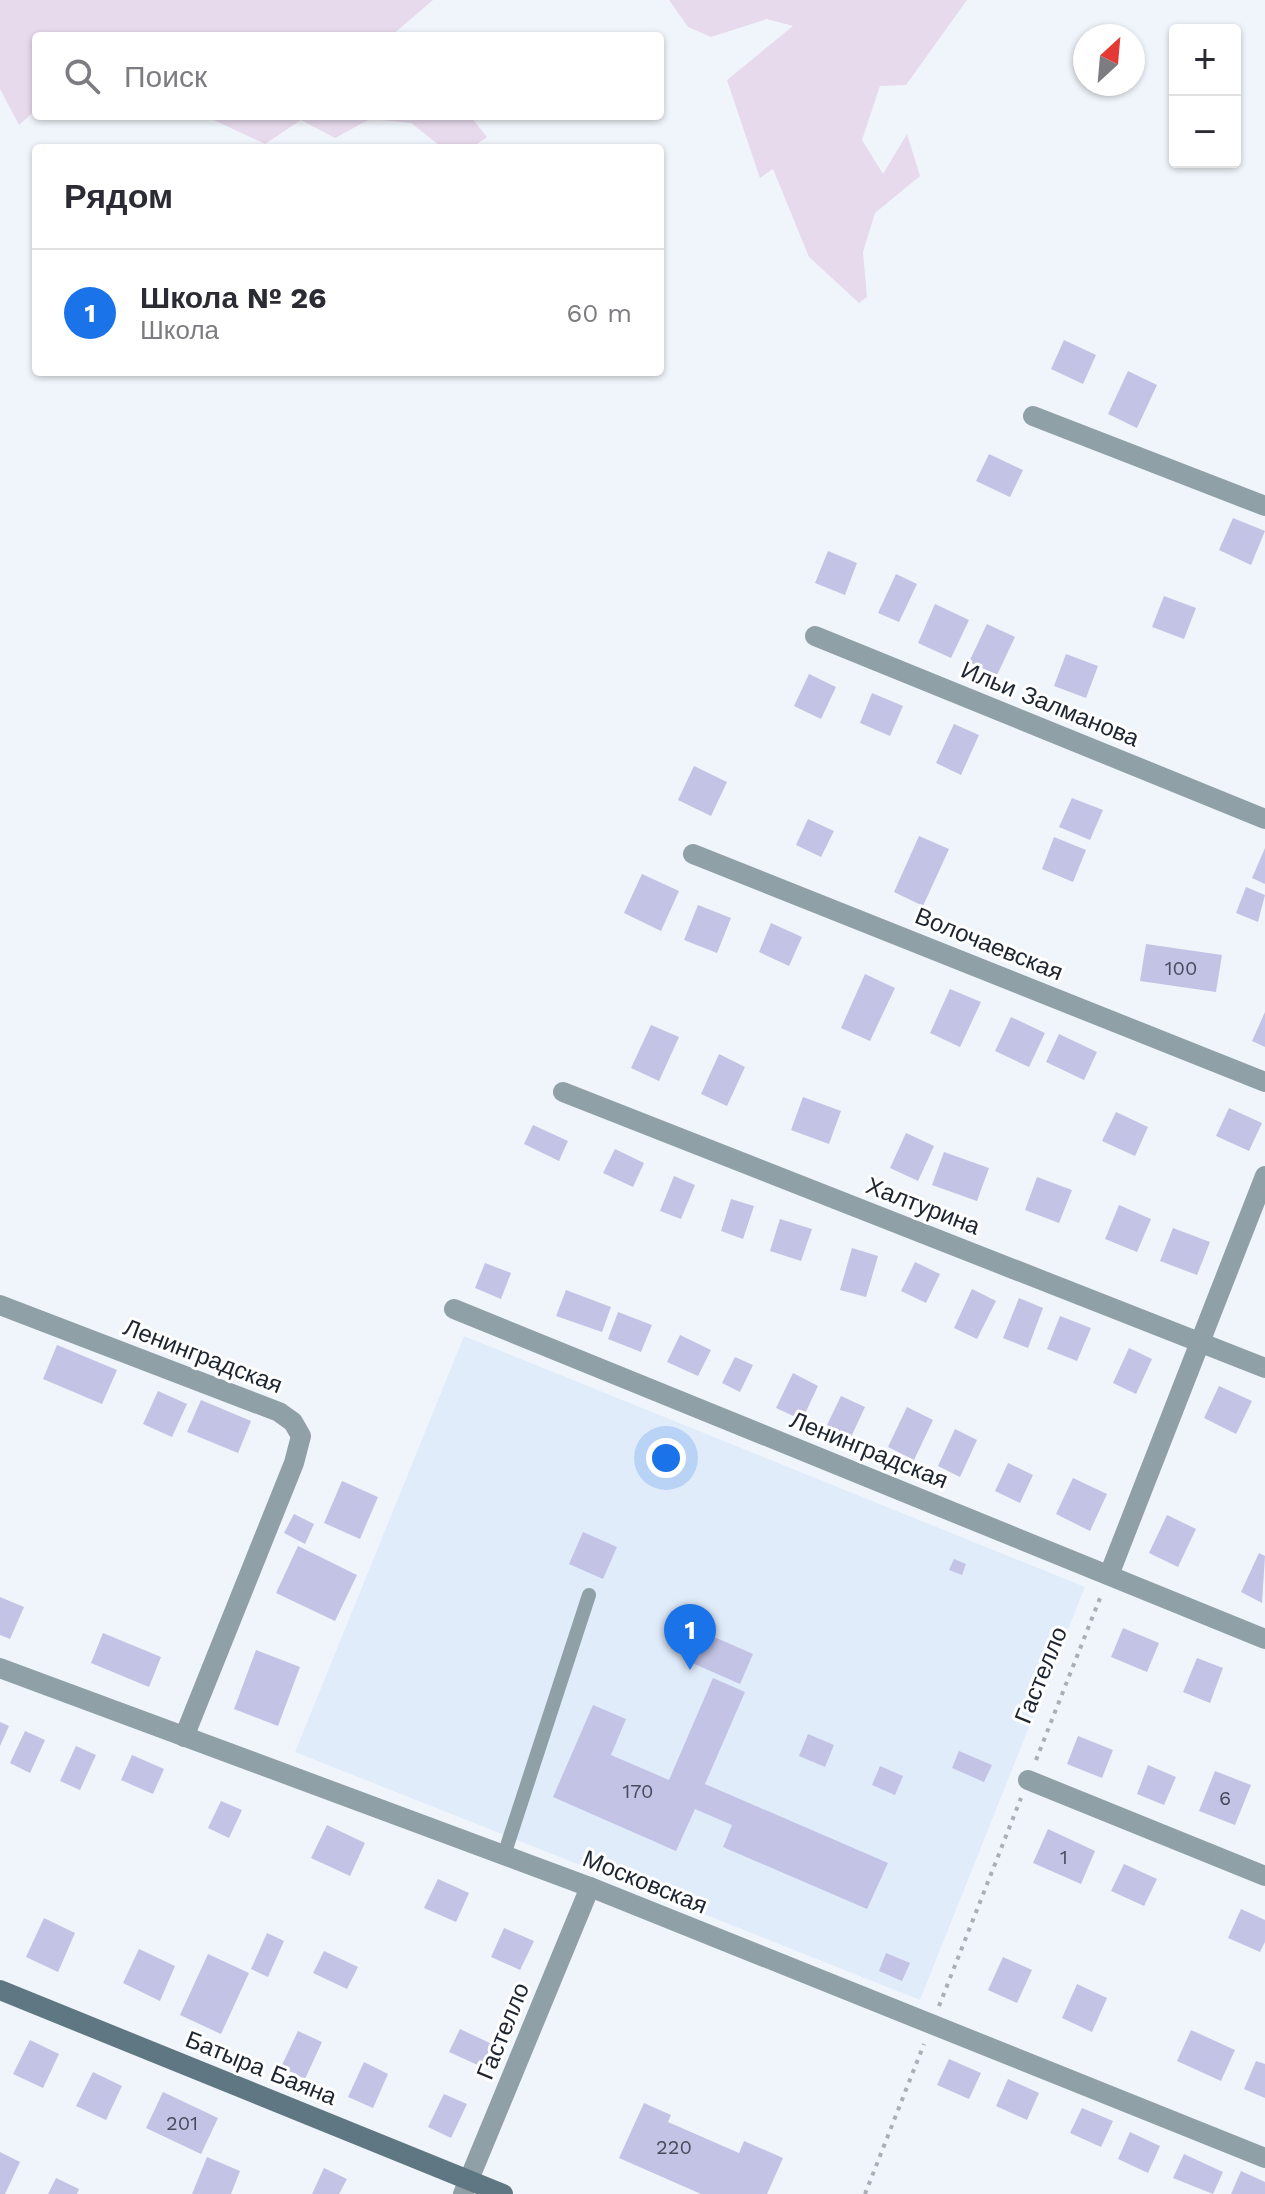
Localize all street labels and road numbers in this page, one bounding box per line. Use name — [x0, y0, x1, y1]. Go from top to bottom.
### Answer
street label: Ильи Залманова — [957, 656, 1144, 753]
street label: Волочаевская — [911, 902, 1067, 986]
street label: Халтурина — [862, 1171, 984, 1241]
street label: Ленинградская — [120, 1313, 286, 1399]
street label: Ленинградская — [786, 1406, 952, 1494]
street label: Гастелло — [1009, 1623, 1073, 1727]
street label: Московская — [579, 1844, 711, 1920]
street label: Гастелло — [471, 1979, 535, 2083]
street label: Батыра Баяна — [181, 2025, 341, 2111]

